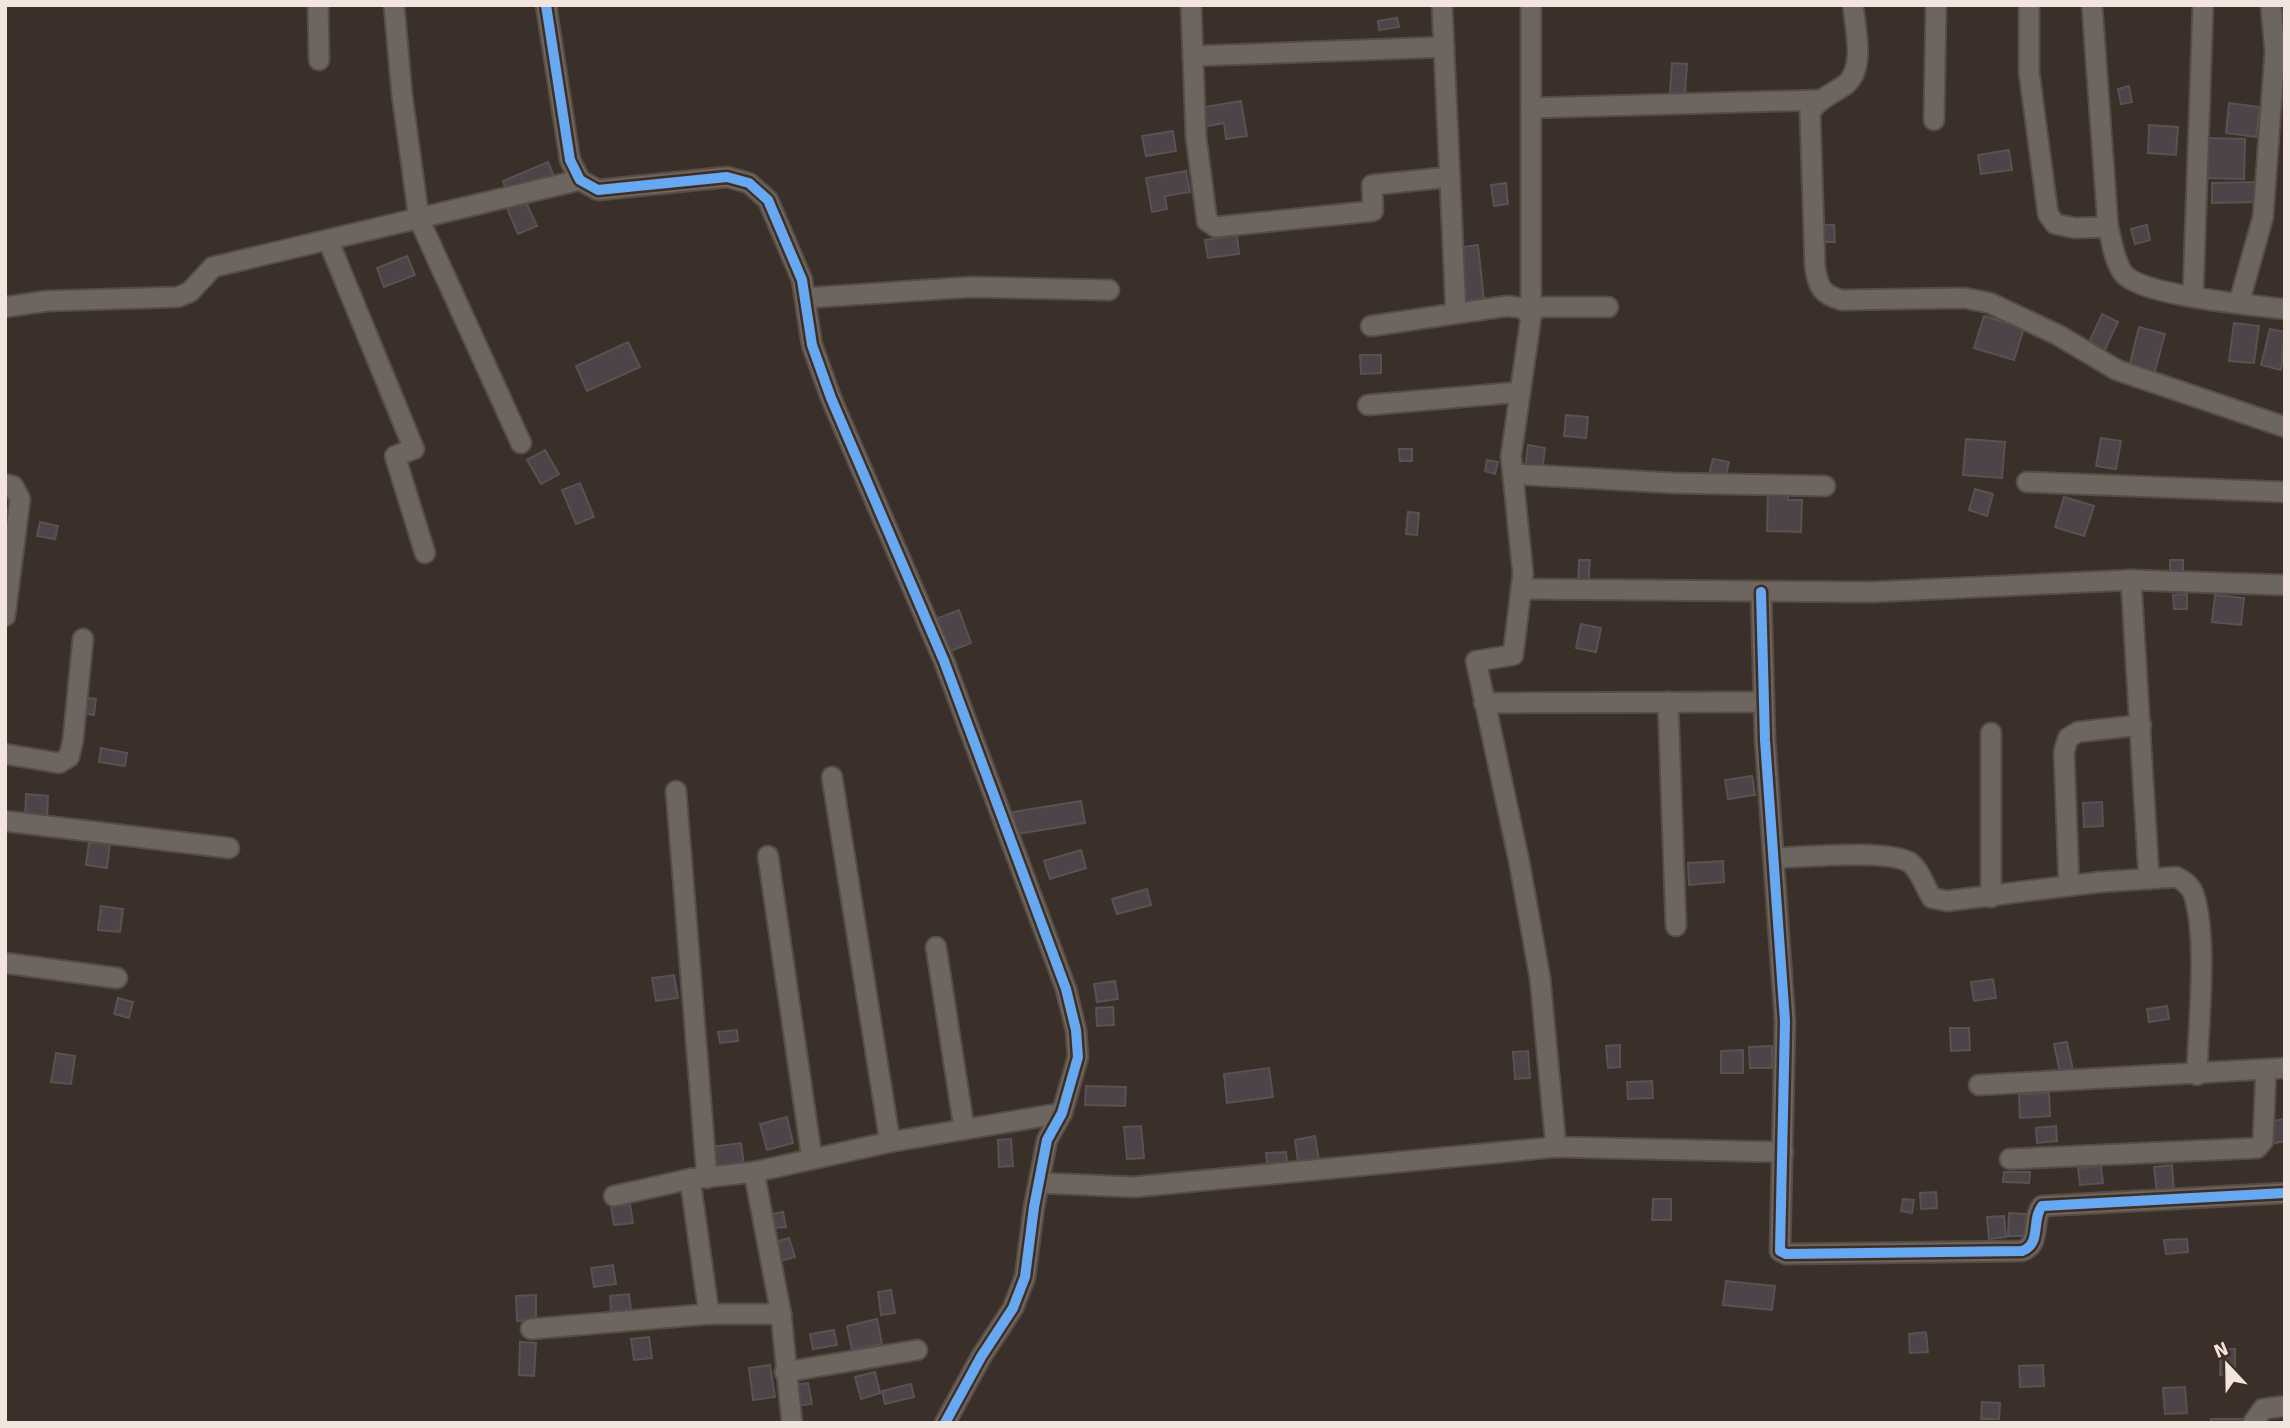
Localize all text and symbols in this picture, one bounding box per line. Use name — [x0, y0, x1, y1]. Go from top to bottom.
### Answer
north arrow — [2192, 1330, 2262, 1400]
text: N — [2210, 1337, 2232, 1364]

